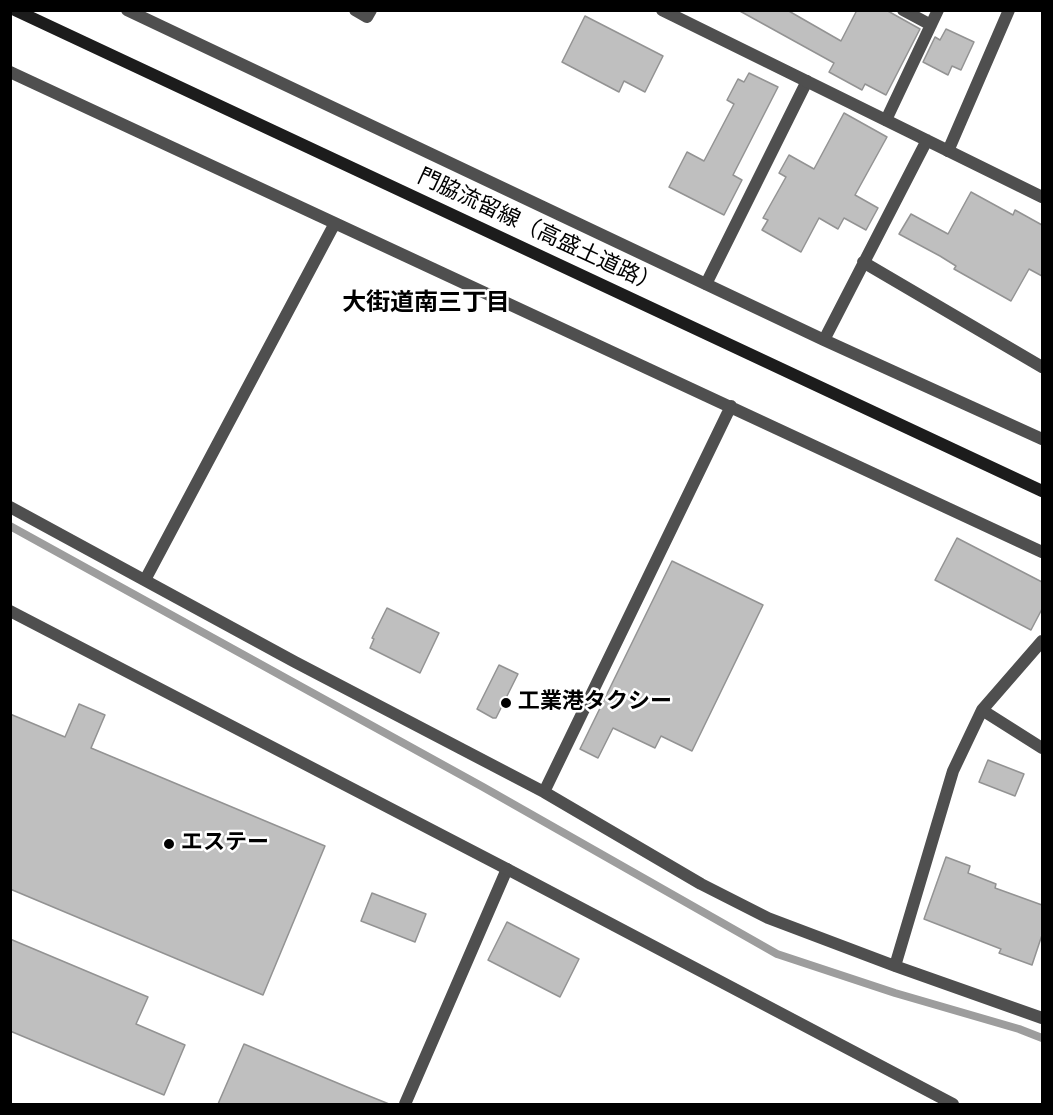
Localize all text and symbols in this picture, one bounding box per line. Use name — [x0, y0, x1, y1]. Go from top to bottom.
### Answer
street label: 門脇流留線（高盛土道路） — [413, 164, 663, 300]
district label: 大街道南三丁目 — [342, 290, 510, 318]
place label: 工業港タクシー — [518, 690, 672, 716]
marker: 工業港タクシー — [499, 696, 513, 710]
place label: エステー — [181, 831, 269, 857]
marker: エステー — [162, 837, 176, 851]

